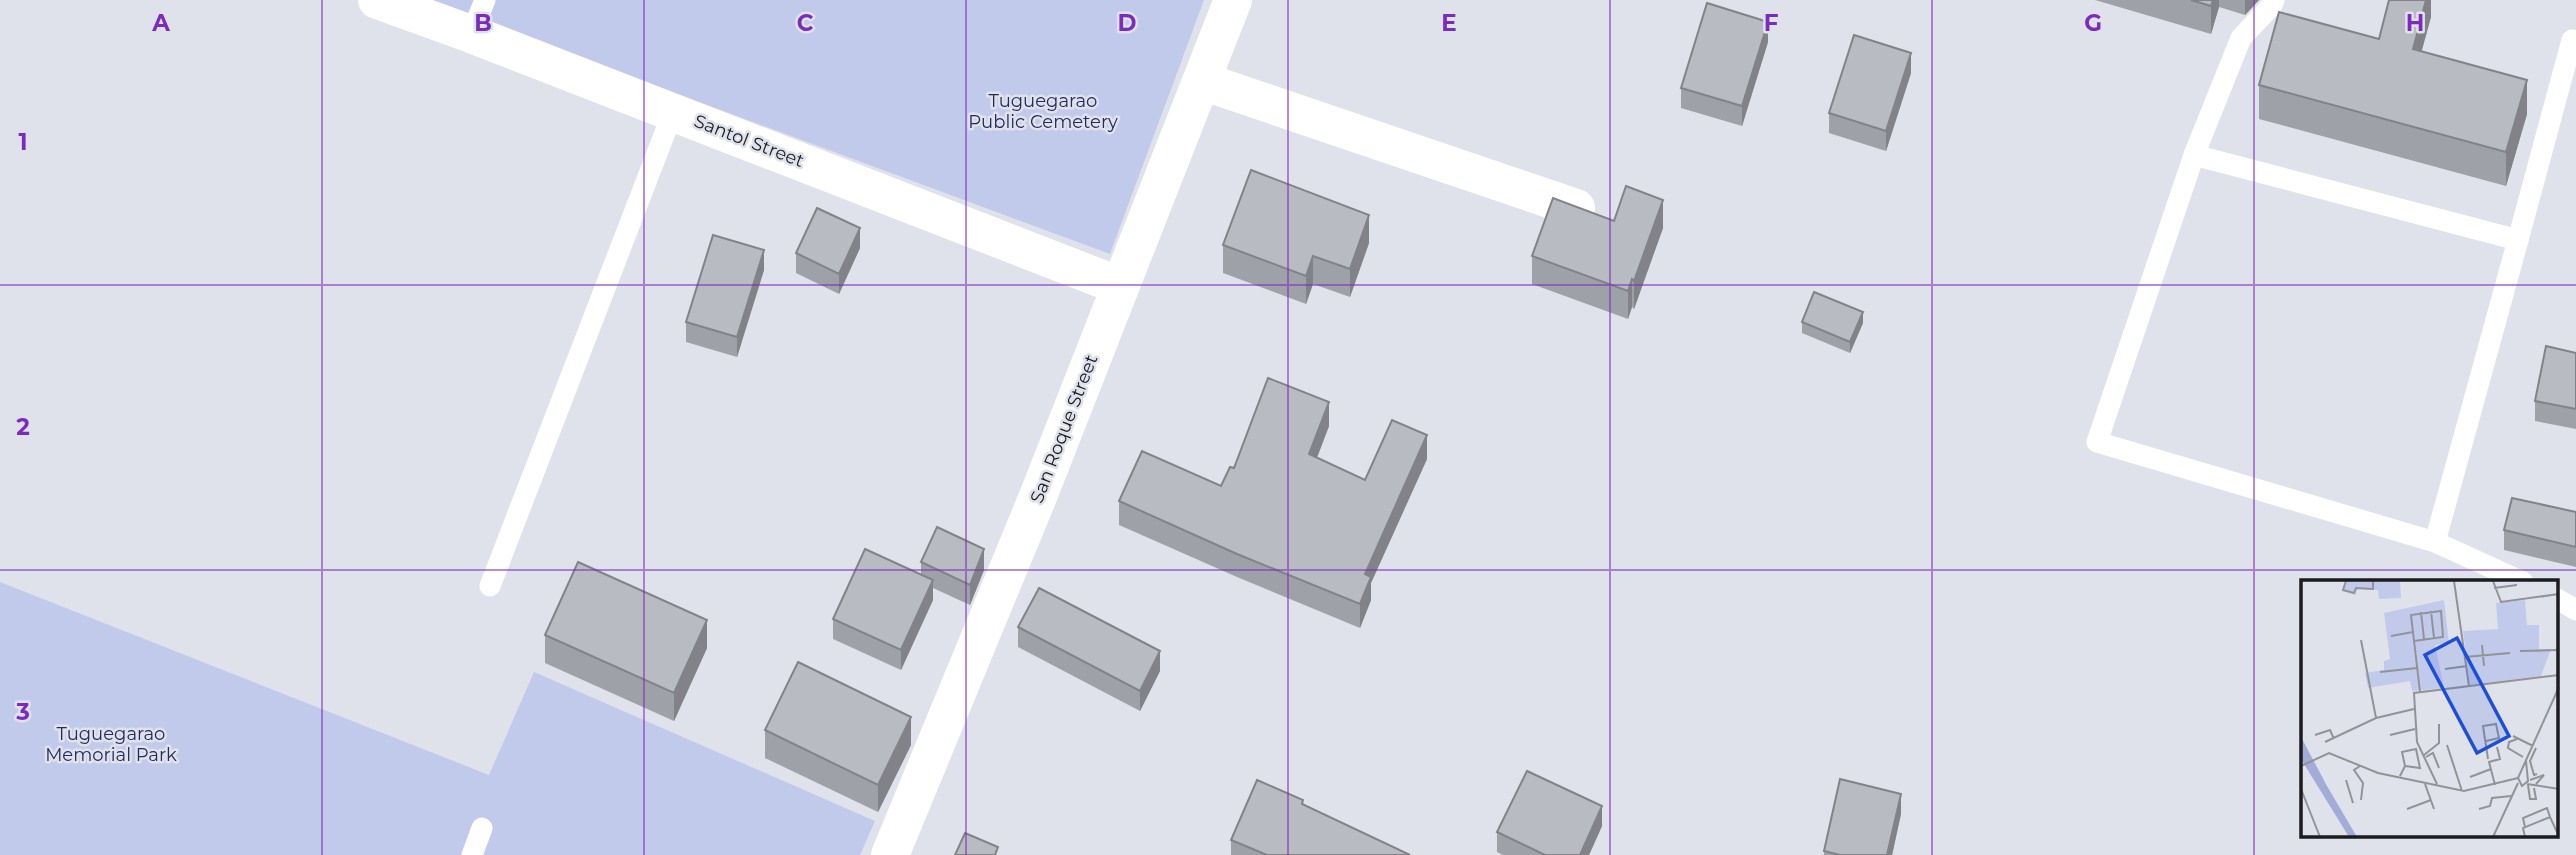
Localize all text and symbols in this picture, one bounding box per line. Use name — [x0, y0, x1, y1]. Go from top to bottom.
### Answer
text: A — [151, 9, 170, 37]
text: B — [474, 9, 492, 37]
text: C — [797, 9, 814, 37]
text: D — [1118, 9, 1137, 37]
text: E — [1441, 9, 1457, 37]
text: F — [1764, 9, 1779, 37]
text: G — [2084, 9, 2102, 37]
text: H — [2406, 9, 2424, 37]
park label: Tuguegarao Public Cemetery — [968, 90, 1118, 133]
street label: Santol Street — [691, 110, 807, 172]
text: 1 — [18, 128, 28, 156]
street label: San Roque Street — [1026, 352, 1102, 506]
text: 2 — [16, 413, 30, 441]
inset map — [2301, 580, 2558, 838]
text: 3 — [15, 698, 30, 726]
park label: Tuguegarao Memorial Park — [45, 723, 177, 766]

